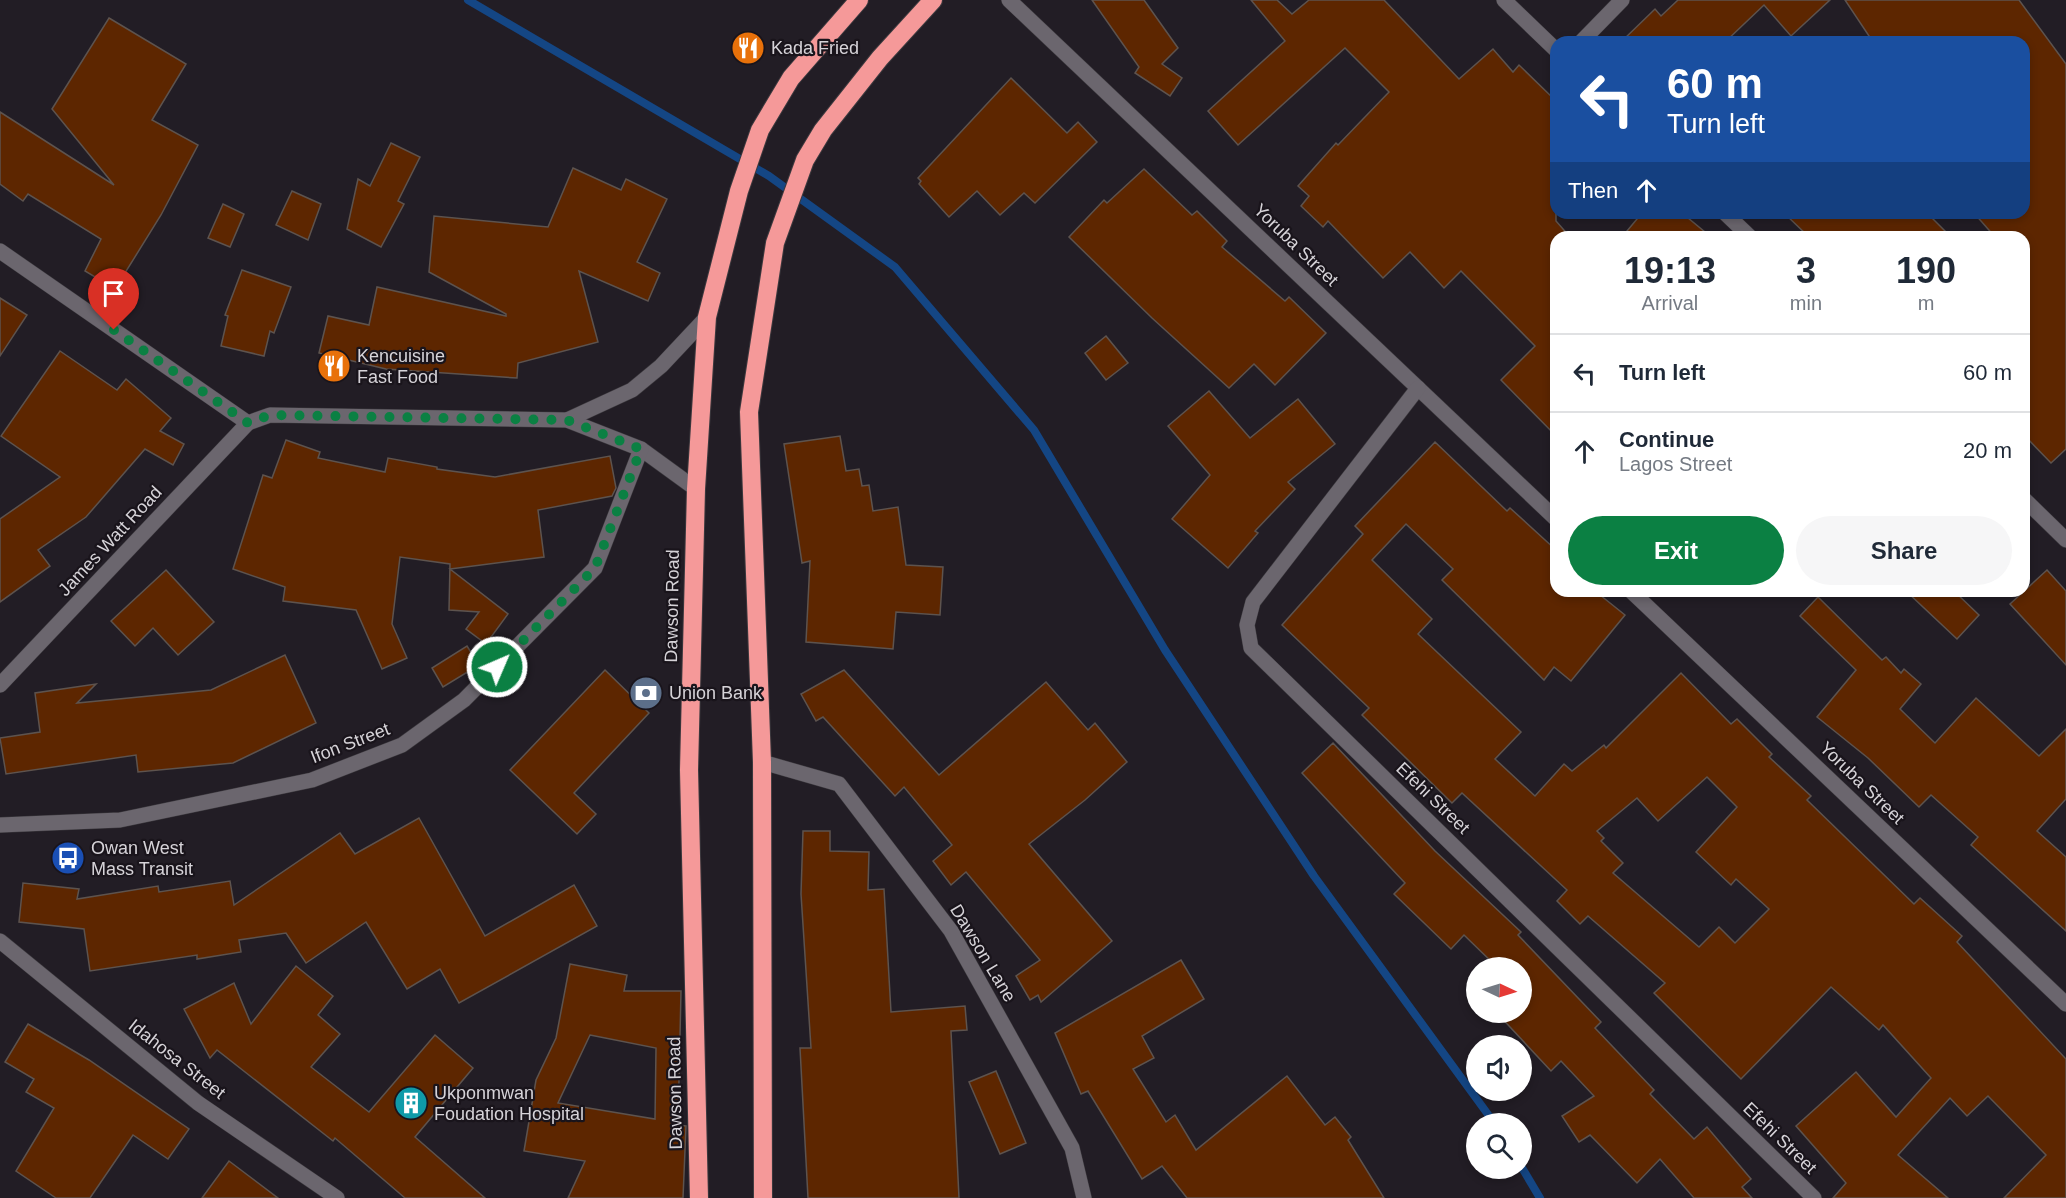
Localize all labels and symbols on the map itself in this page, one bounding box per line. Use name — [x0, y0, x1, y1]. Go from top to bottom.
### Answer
restaurant icon: Kada Fried — [730, 30, 766, 66]
place label: Kada Fried — [771, 38, 859, 58]
street label: Yoruba Street — [1250, 200, 1342, 290]
pin — [88, 268, 139, 330]
place label: Kencuisine Fast Food — [357, 346, 445, 387]
restaurant icon: Kencuisine Fast Food — [316, 348, 352, 384]
street label: James Watt Road — [54, 482, 166, 600]
street label: Dawson Road — [661, 549, 683, 663]
position arrow — [465, 635, 529, 699]
bank icon: Union Bank — [628, 675, 664, 711]
place label: Union Bank — [669, 683, 763, 703]
street label: Ifon Street — [308, 719, 392, 767]
street label: Yoruba Street — [1816, 738, 1908, 828]
street label: Efehi Street — [1392, 758, 1474, 838]
place label: Owan West Mass Transit — [91, 838, 193, 879]
bus stop icon: Owan West Mass Transit — [50, 840, 86, 876]
street label: Dawson Lane — [946, 901, 1020, 1005]
north arrow — [1466, 957, 1532, 1023]
street label: Idahosa Street — [125, 1015, 229, 1103]
street label: Dawson Road — [664, 1036, 686, 1150]
place label: Ukponmwan Foudation Hospital — [434, 1083, 584, 1124]
building icon: Ukponmwan Foudation Hospital — [393, 1085, 429, 1121]
street label: Efehi Street — [1739, 1098, 1821, 1178]

